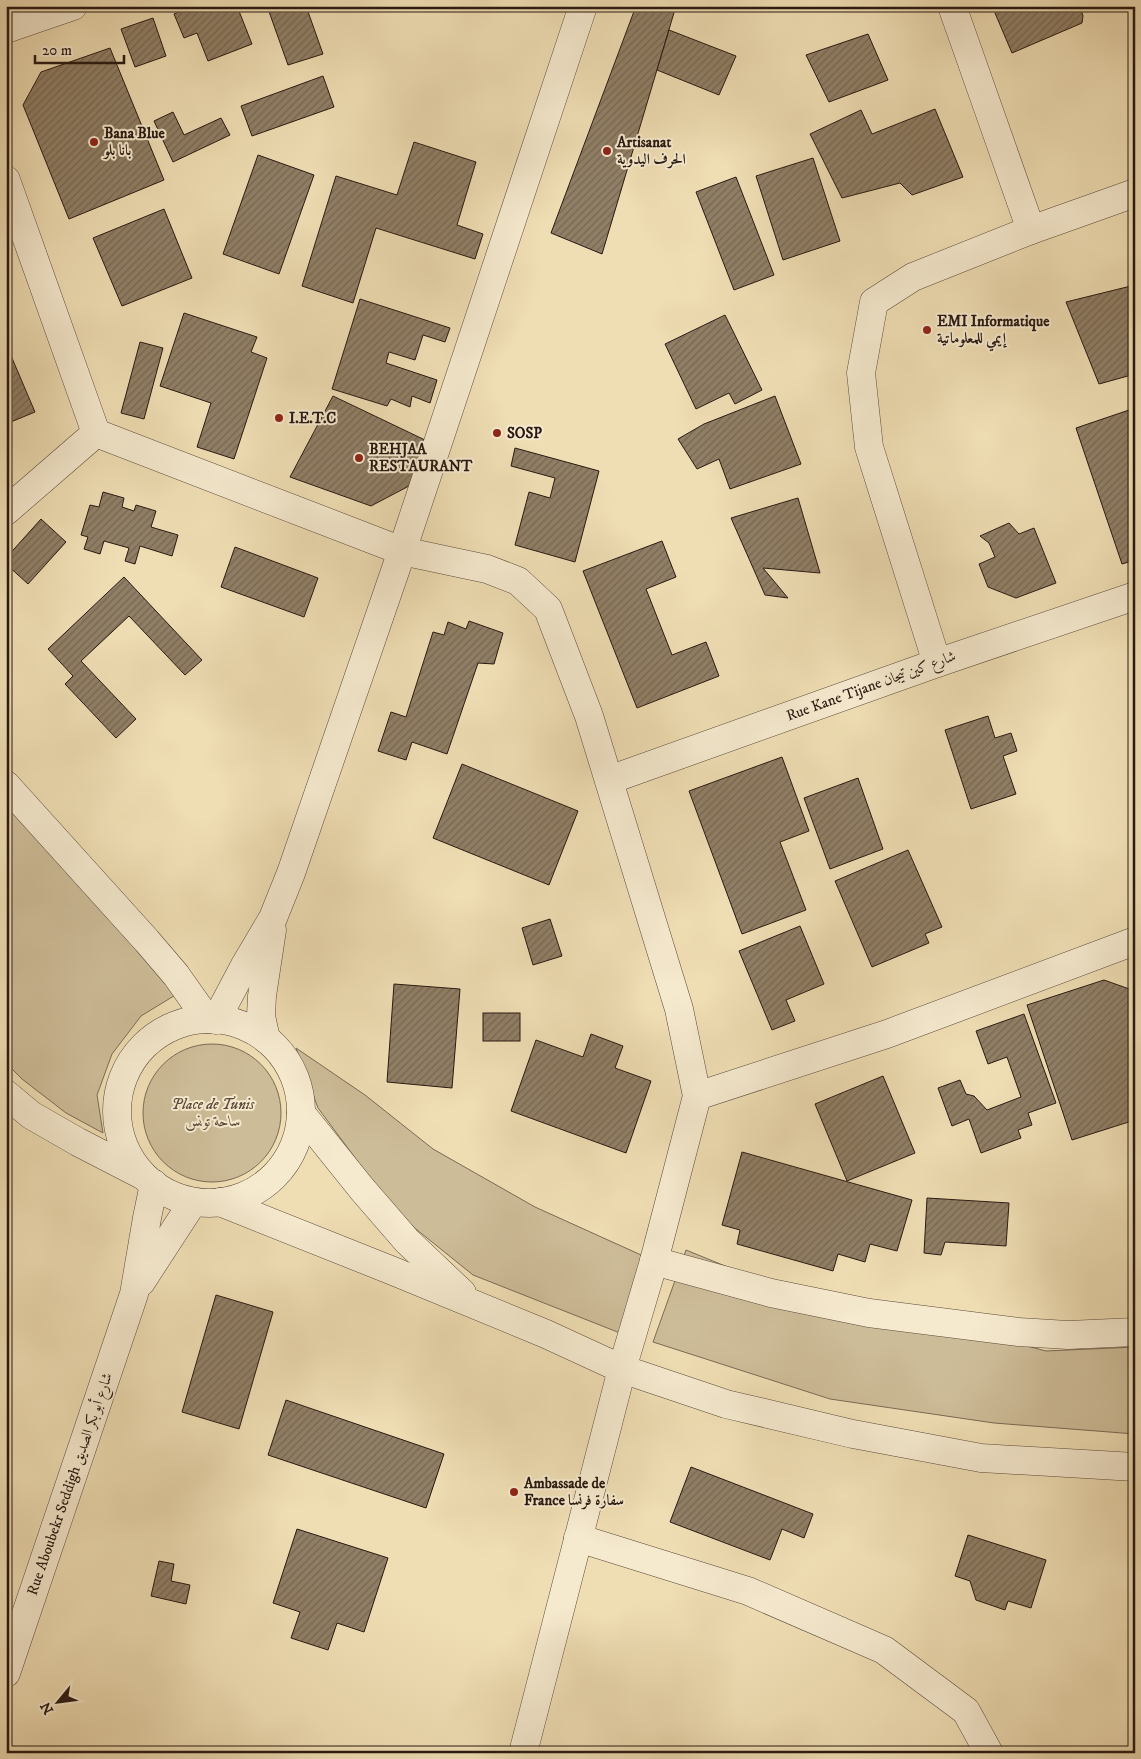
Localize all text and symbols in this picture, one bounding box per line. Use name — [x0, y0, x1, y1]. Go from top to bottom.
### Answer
scale bar — [35, 32, 124, 64]
text: 20 m — [42, 41, 72, 60]
place label: Bana Blue بانا بلو — [102, 124, 165, 160]
place label: Artisanat الحرف اليدوية — [616, 133, 686, 169]
marker: Bana Blue بانا بلو — [88, 136, 100, 148]
marker: Artisanat الحرف اليدوية — [601, 145, 613, 157]
place label: EMI Informatique إيمي للمعلوماتية — [937, 312, 1050, 352]
marker: EMI Informatique إيمي للمعلوماتية — [921, 324, 933, 336]
place label: I.E.T.C — [289, 409, 336, 428]
marker: I.E.T.C — [273, 412, 285, 424]
place label: SOSP — [507, 424, 542, 443]
marker: SOSP — [491, 427, 503, 439]
place label: BEHJAA RESTAURANT — [369, 440, 473, 476]
marker: BEHJAA RESTAURANT — [353, 452, 365, 464]
street label: Rue Kane Tijane شارع كين تيجان — [784, 646, 959, 728]
park label: Place de Tunis ساحة تونس — [172, 1095, 255, 1131]
street label: Rue Aboubekr Seddigh شارع أبو بكر الصديق — [21, 1370, 120, 1599]
place label: Ambassade de France سفارة فرنسا — [523, 1474, 624, 1510]
marker: Ambassade de France سفارة فرنسا — [508, 1486, 520, 1498]
north arrow — [32, 1676, 82, 1726]
text: N — [37, 1698, 58, 1717]

